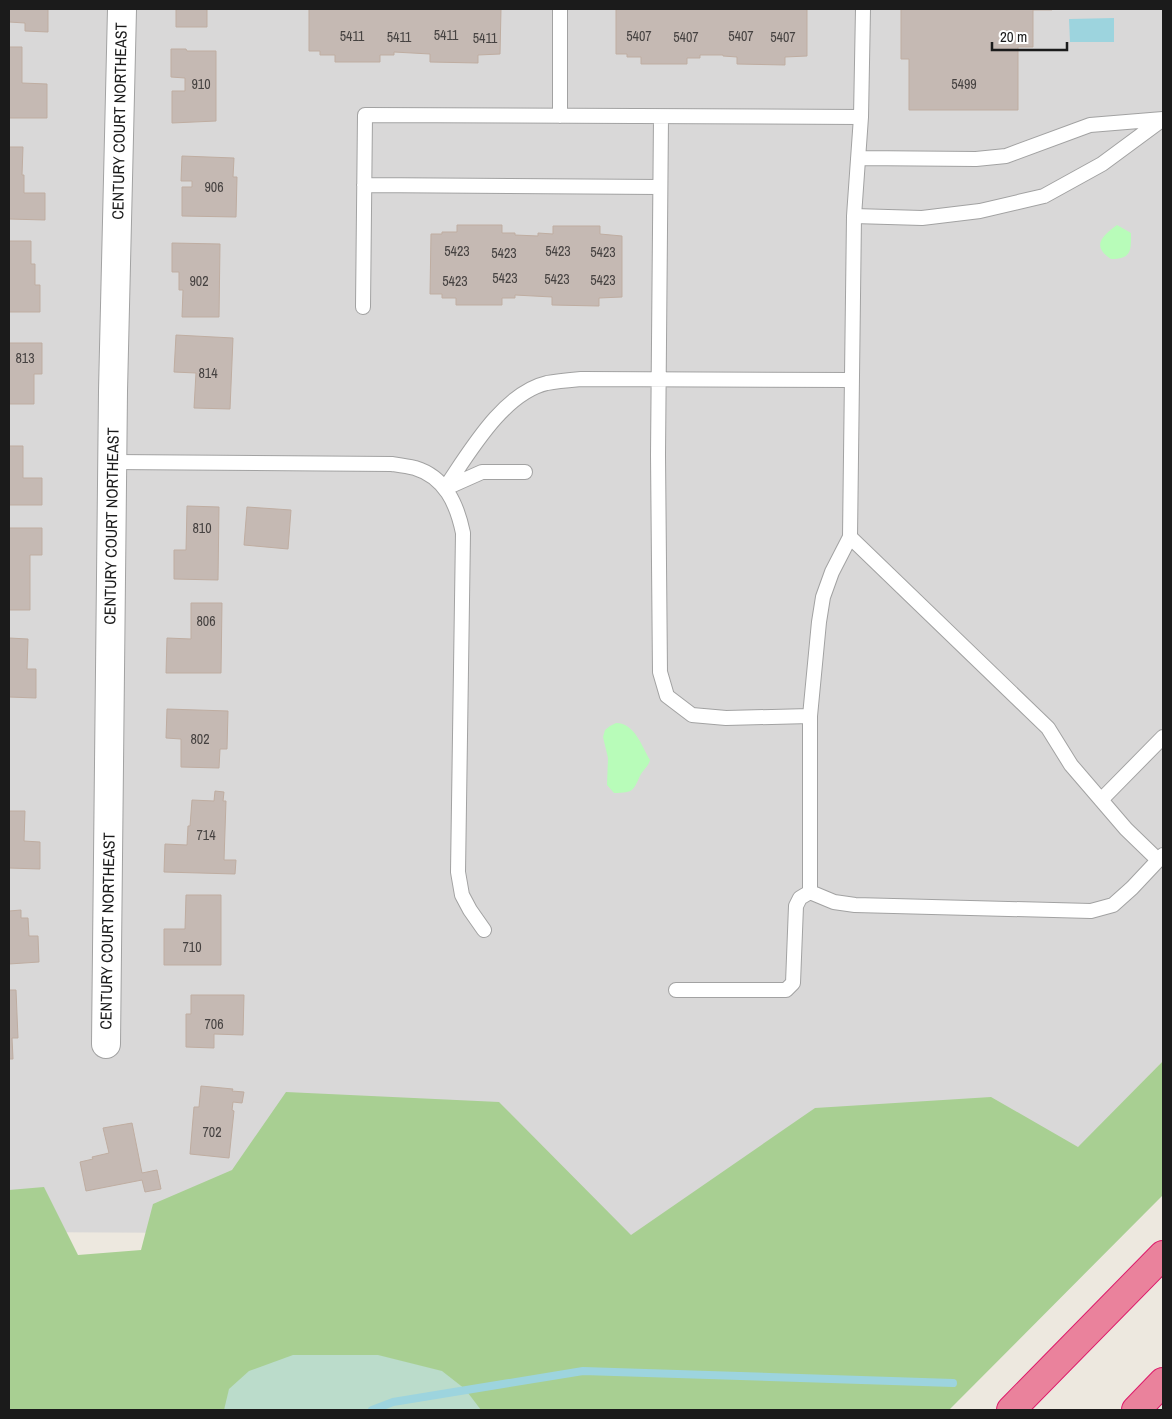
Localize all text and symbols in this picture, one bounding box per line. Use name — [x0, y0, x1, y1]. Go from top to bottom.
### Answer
scale bar — [992, 20, 1067, 52]
street label: CENTURY COURT NORTHEAST — [106, 22, 132, 220]
house number: 5411 — [434, 26, 459, 44]
text: 20 m — [1000, 26, 1027, 47]
house number: 5411 — [340, 27, 365, 45]
house number: 5407 — [626, 27, 652, 45]
house number: 5407 — [728, 27, 754, 45]
house number: 5411 — [387, 28, 412, 46]
house number: 5407 — [673, 28, 699, 46]
house number: 5407 — [770, 28, 796, 46]
house number: 5411 — [473, 29, 498, 47]
house number: 910 — [191, 75, 211, 93]
house number: 5499 — [951, 75, 977, 93]
house number: 906 — [204, 178, 224, 196]
house number: 5423 — [444, 242, 470, 260]
house number: 5423 — [545, 242, 571, 260]
house number: 5423 — [590, 243, 616, 261]
house number: 5423 — [491, 244, 517, 262]
house number: 5423 — [492, 269, 518, 287]
house number: 5423 — [544, 270, 570, 288]
house number: 5423 — [590, 271, 616, 289]
house number: 902 — [189, 272, 209, 290]
house number: 5423 — [442, 272, 468, 290]
house number: 813 — [15, 349, 35, 367]
house number: 814 — [198, 364, 218, 382]
street label: CENTURY COURT NORTHEAST — [98, 427, 124, 625]
house number: 810 — [192, 519, 212, 537]
house number: 806 — [196, 612, 216, 630]
house number: 802 — [190, 730, 210, 748]
house number: 714 — [196, 826, 216, 844]
street label: CENTURY COURT NORTHEAST — [94, 832, 120, 1030]
house number: 710 — [182, 938, 202, 956]
house number: 706 — [204, 1015, 224, 1033]
house number: 702 — [202, 1123, 222, 1141]

